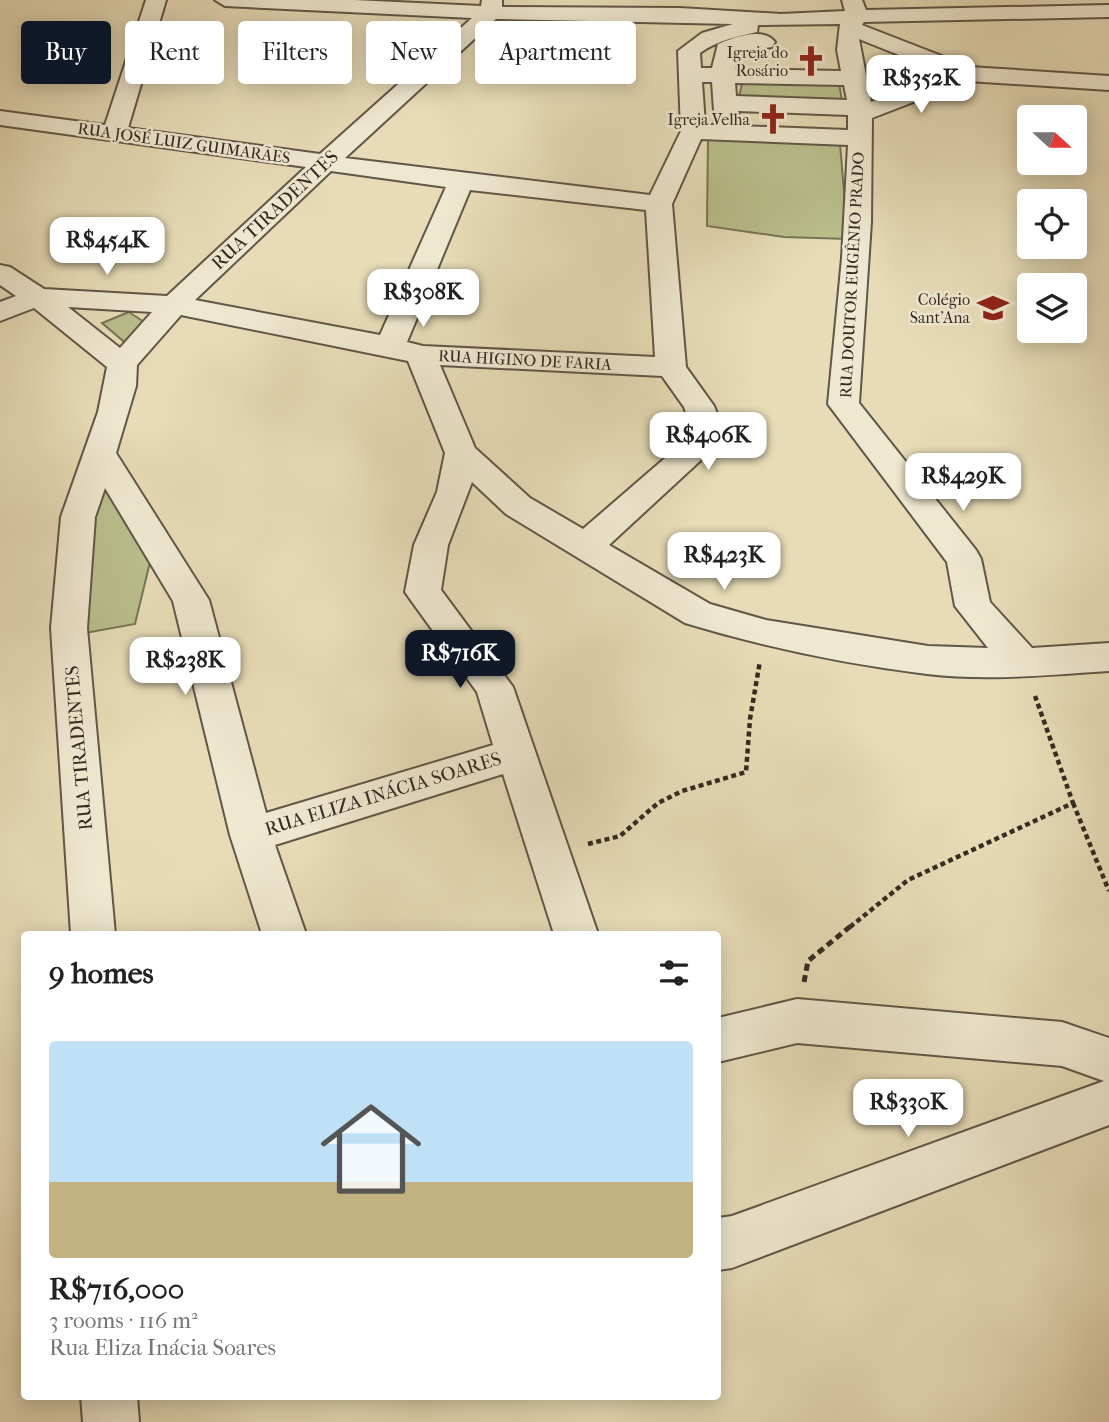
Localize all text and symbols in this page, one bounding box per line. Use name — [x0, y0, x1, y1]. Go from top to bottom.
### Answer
chip: Buy — [21, 21, 111, 84]
chip: Rent — [125, 21, 224, 84]
chip: Filters — [238, 21, 352, 84]
chip: New — [366, 21, 461, 84]
chip: Apartment — [475, 21, 636, 84]
place label: Igreja do Rosário — [727, 43, 788, 80]
church icon: Igreja do Rosário — [794, 44, 828, 78]
pin: R$352K — [864, 55, 978, 115]
text: R$352K — [882, 64, 960, 91]
church icon: Igreja Velha — [756, 102, 790, 136]
north arrow — [1017, 105, 1087, 175]
map controls — [1017, 105, 1087, 343]
place label: Igreja Velha — [667, 110, 751, 129]
street label: RUA JOSÉ LUIZ GUIMARÃES — [76, 118, 292, 167]
street label: RUA TIRADENTES — [207, 146, 343, 274]
street label: RUA DOUTOR EUGÊNIO PRADO — [835, 151, 868, 399]
button: locate — [1017, 189, 1087, 259]
pin: R$454K — [50, 218, 164, 277]
text: R$454K — [66, 226, 148, 253]
pin: R$308K — [366, 270, 480, 329]
button: layers — [1017, 273, 1087, 343]
text: R$308K — [383, 278, 463, 305]
place label: Colégio Sant'Ana — [910, 290, 971, 327]
school or university icon: Colégio Sant'Ana — [976, 291, 1010, 325]
street label: RUA HIGINO DE FARIA — [438, 346, 613, 374]
pin: R$406K — [651, 412, 765, 472]
text: R$406K — [666, 421, 750, 448]
pin: R$429K — [906, 454, 1020, 513]
text: R$429K — [921, 462, 1005, 489]
pin: R$423K — [667, 532, 781, 592]
text: R$423K — [684, 541, 764, 568]
pin: R$716K — [403, 630, 517, 690]
pin: R$238K — [128, 638, 242, 697]
text: R$716K — [421, 639, 499, 666]
text: R$238K — [146, 646, 224, 673]
street label: RUA TIRADENTES — [61, 665, 97, 831]
street label: RUA ELIZA INÁCIA SOARES — [262, 747, 504, 840]
icon: filters — [655, 954, 693, 992]
text: 9 homes — [49, 956, 154, 991]
pin: R$330K — [851, 1080, 965, 1139]
icon: home — [308, 1086, 434, 1212]
text: R$330K — [869, 1088, 947, 1115]
text: R$716,000 — [49, 1272, 184, 1307]
text: 3 rooms · 116 m² — [49, 1307, 198, 1334]
text: Rua Eliza Inácia Soares — [49, 1334, 276, 1361]

